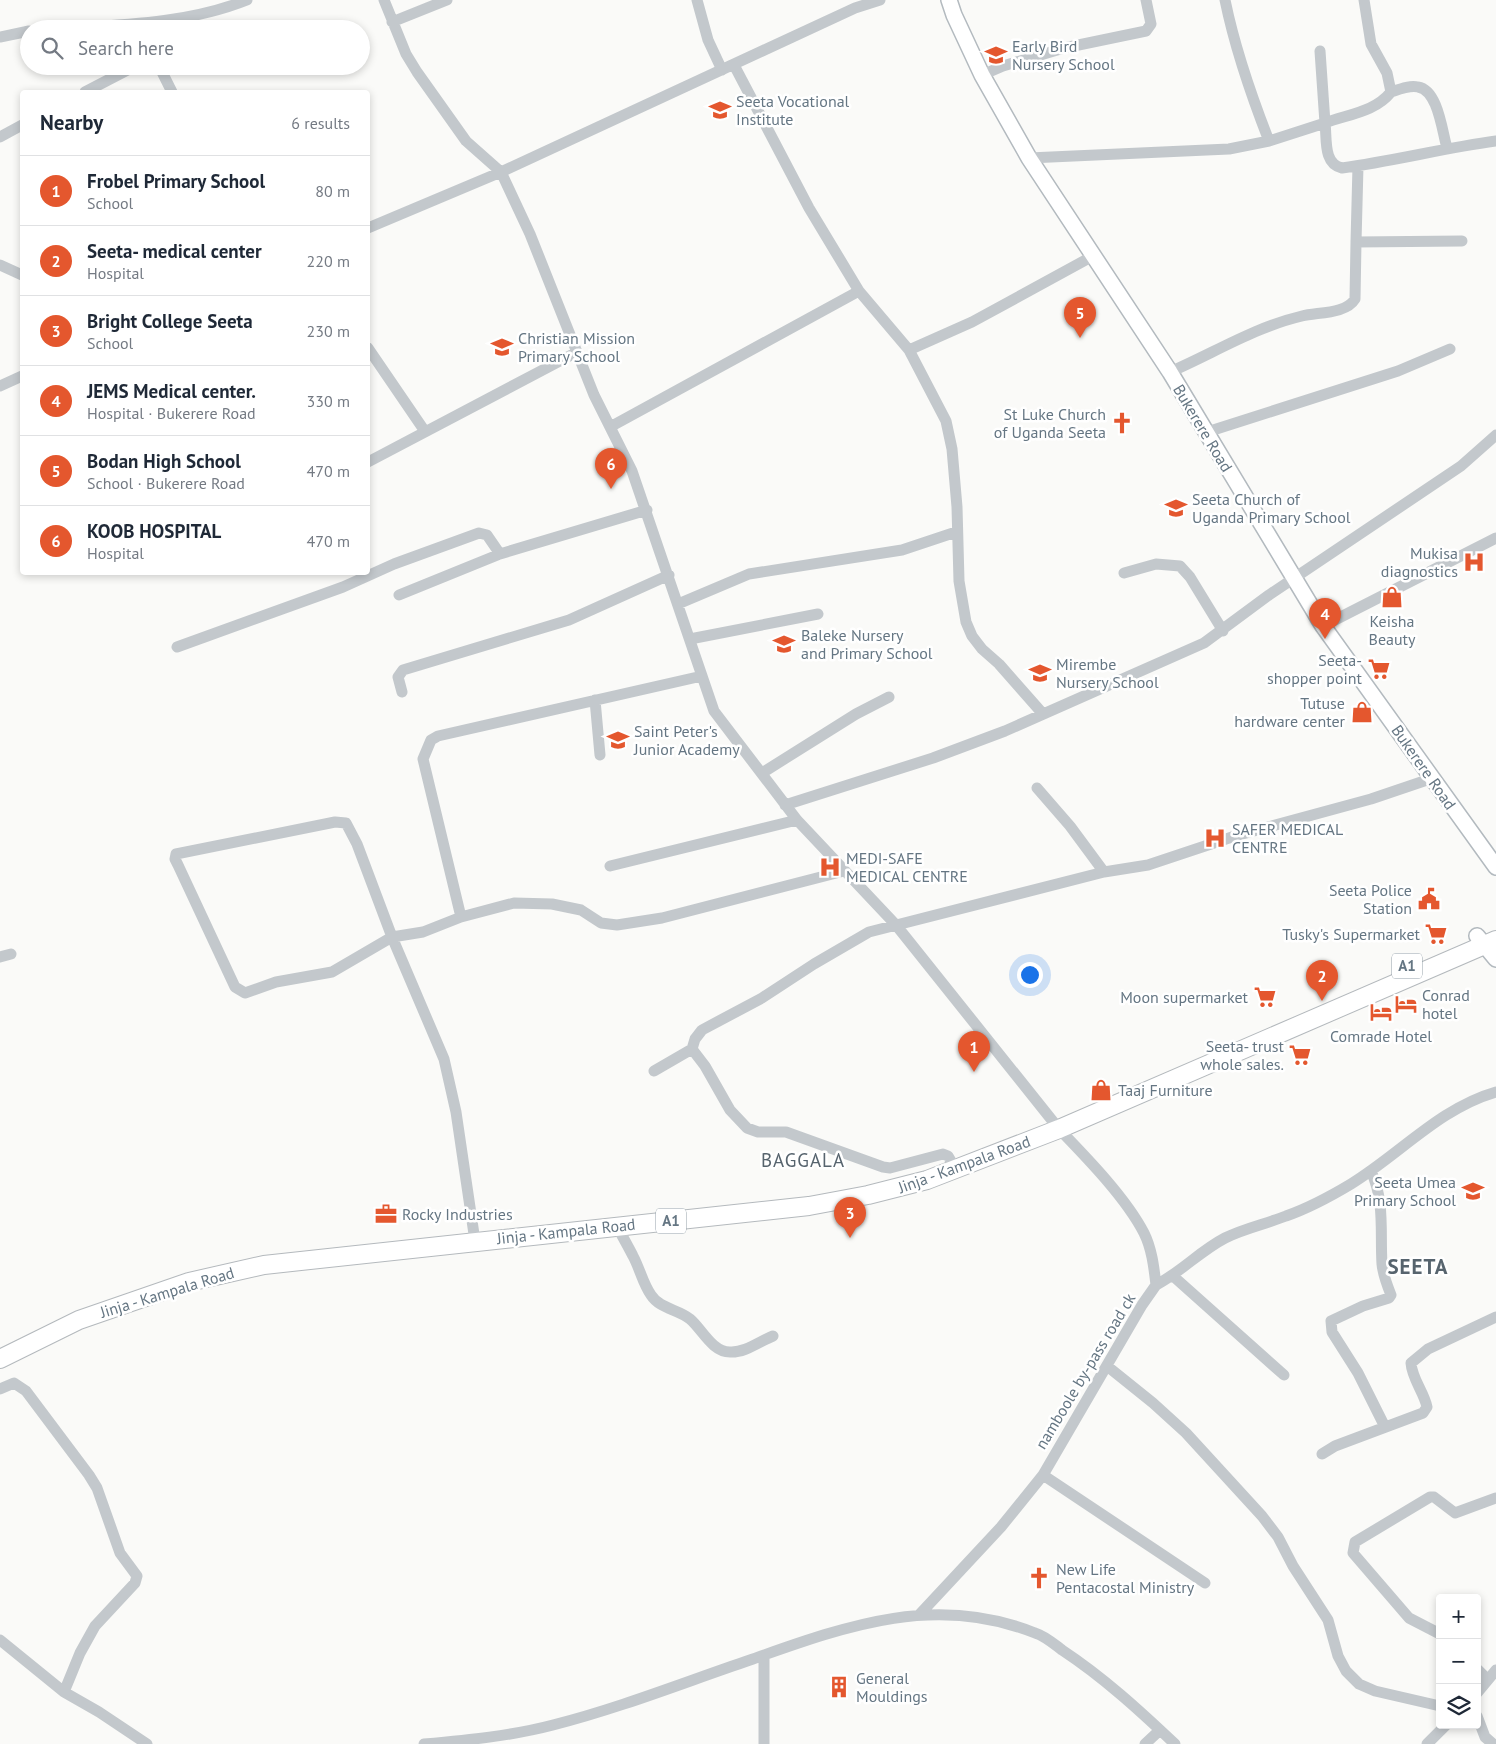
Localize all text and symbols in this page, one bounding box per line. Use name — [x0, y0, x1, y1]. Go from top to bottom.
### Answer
search box — [20, 20, 370, 75]
icon: search — [38, 34, 66, 62]
text: Search here — [78, 36, 174, 60]
place label: Early Bird Nursery School — [1012, 36, 1115, 74]
school or university icon: Early Bird Nursery School — [983, 42, 1009, 68]
place label: Seeta Vocational Institute — [736, 91, 850, 129]
school or university icon: Seeta Vocational Institute — [707, 97, 733, 123]
text: Nearby — [40, 109, 103, 136]
text: 6 results — [291, 113, 350, 133]
text: Frobel Primary School — [87, 169, 265, 193]
text: 1 — [51, 181, 61, 201]
text: 80 m — [315, 181, 350, 201]
text: School — [87, 193, 133, 213]
text: Seeta- medical center — [87, 239, 262, 263]
text: 2 — [51, 251, 61, 271]
text: 220 m — [307, 251, 350, 271]
text: Hospital — [87, 263, 144, 283]
pin: 5 — [1064, 297, 1096, 338]
text: Bright College Seeta — [87, 309, 253, 333]
text: 3 — [51, 321, 61, 341]
text: 230 m — [307, 321, 350, 341]
place label: Christian Mission Primary School — [518, 328, 635, 366]
text: School — [87, 333, 133, 353]
school or university icon: Christian Mission Primary School — [489, 334, 515, 360]
text: JEMS Medical center. — [87, 379, 256, 403]
street label: Bukerere Road — [1169, 380, 1237, 476]
text: 4 — [51, 391, 61, 411]
text: 330 m — [307, 391, 350, 411]
text: Hospital · Bukerere Road — [87, 403, 256, 423]
place label: St Luke Church of Uganda Seeta — [994, 404, 1106, 442]
church icon: St Luke Church of Uganda Seeta — [1109, 410, 1135, 436]
pin: 6 — [595, 448, 627, 489]
text: Bodan High School — [87, 449, 241, 473]
text: 5 — [51, 461, 61, 481]
text: 470 m — [307, 461, 350, 481]
text: School · Bukerere Road — [87, 473, 245, 493]
place label: Seeta Church of Uganda Primary School — [1192, 489, 1351, 527]
school or university icon: Seeta Church of Uganda Primary School — [1163, 495, 1189, 521]
text: KOOB HOSPITAL — [87, 519, 221, 543]
text: 6 — [51, 531, 61, 551]
text: 470 m — [307, 531, 350, 551]
text: Hospital — [87, 543, 144, 563]
place label: Mukisa diagnostics — [1381, 543, 1458, 581]
hospital icon: Mukisa diagnostics — [1461, 549, 1487, 575]
shop icon: Keisha Beauty — [1379, 584, 1405, 610]
pin: 4 — [1309, 598, 1341, 639]
place label: Keisha Beauty — [1369, 611, 1416, 649]
place label: Baleke Nursery and Primary School — [801, 625, 933, 663]
school or university icon: Baleke Nursery and Primary School — [771, 631, 797, 657]
place label: Seeta- shopper point — [1267, 650, 1363, 688]
place label: Mirembe Nursery School — [1056, 654, 1159, 692]
supermarket icon: Seeta- shopper point — [1366, 656, 1392, 682]
school or university icon: Mirembe Nursery School — [1027, 660, 1053, 686]
place label: Tutuse hardware center — [1234, 693, 1346, 731]
shop icon: Tutuse hardware center — [1349, 699, 1375, 725]
place label: Saint Peter's Junior Academy — [633, 721, 740, 759]
street label: Bukerere Road — [1387, 721, 1461, 813]
school or university icon: Saint Peter's Junior Academy — [605, 727, 631, 753]
place label: SAFER MEDICAL CENTRE — [1232, 819, 1343, 857]
hospital icon: SAFER MEDICAL CENTRE — [1202, 825, 1228, 851]
place label: MEDI-SAFE MEDICAL CENTRE — [846, 848, 968, 886]
hospital icon: MEDI-SAFE MEDICAL CENTRE — [817, 854, 843, 880]
place label: Seeta Police Station — [1329, 880, 1412, 918]
public building icon: Seeta Police Station — [1416, 886, 1442, 912]
supermarket icon: Tusky's Supermarket — [1423, 921, 1449, 947]
place label: Tusky's Supermarket — [1282, 924, 1421, 944]
road number: A1 — [1392, 954, 1422, 978]
pin: 2 — [1306, 960, 1338, 1001]
your location — [1017, 962, 1043, 988]
supermarket icon: Moon supermarket — [1252, 984, 1278, 1010]
place label: Conrad hotel — [1422, 985, 1470, 1023]
place label: Moon supermarket — [1120, 987, 1249, 1007]
hotel icon: Conrad hotel — [1393, 991, 1419, 1017]
hotel icon: Comrade Hotel — [1368, 999, 1394, 1025]
place label: Comrade Hotel — [1330, 1026, 1432, 1046]
pin: 1 — [958, 1031, 990, 1072]
place label: Seeta- trust whole sales. — [1200, 1036, 1285, 1074]
supermarket icon: Seeta- trust whole sales. — [1287, 1042, 1313, 1068]
shop icon: Taaj Furniture — [1088, 1077, 1114, 1103]
place label: Taaj Furniture — [1118, 1080, 1213, 1100]
street label: Jinja - Kampala Road — [894, 1131, 1033, 1198]
district label: BAGGALA — [761, 1148, 845, 1172]
place label: Seeta Umea Primary School — [1354, 1172, 1456, 1210]
school or university icon: Seeta Umea Primary School — [1460, 1178, 1486, 1204]
pin: 3 — [834, 1197, 866, 1238]
office icon: Rocky Industries — [373, 1201, 399, 1227]
place label: Rocky Industries — [402, 1204, 513, 1224]
road number: A1 — [656, 1208, 686, 1234]
street label: Jinja - Kampala Road — [495, 1214, 636, 1248]
district label: SEETA — [1387, 1253, 1449, 1280]
street label: Jinja - Kampala Road — [97, 1262, 236, 1322]
street label: namboole by-pass road ck — [1031, 1289, 1140, 1453]
place label: New Life Pentacostal Ministry — [1056, 1559, 1195, 1597]
church icon: New Life Pentacostal Ministry — [1026, 1565, 1052, 1591]
map controls — [1436, 1594, 1481, 1729]
button: + — [1436, 1594, 1481, 1639]
button: − — [1436, 1639, 1481, 1684]
place label: General Mouldings — [856, 1668, 928, 1706]
building icon: General Mouldings — [826, 1674, 852, 1700]
button: layers — [1436, 1684, 1481, 1729]

